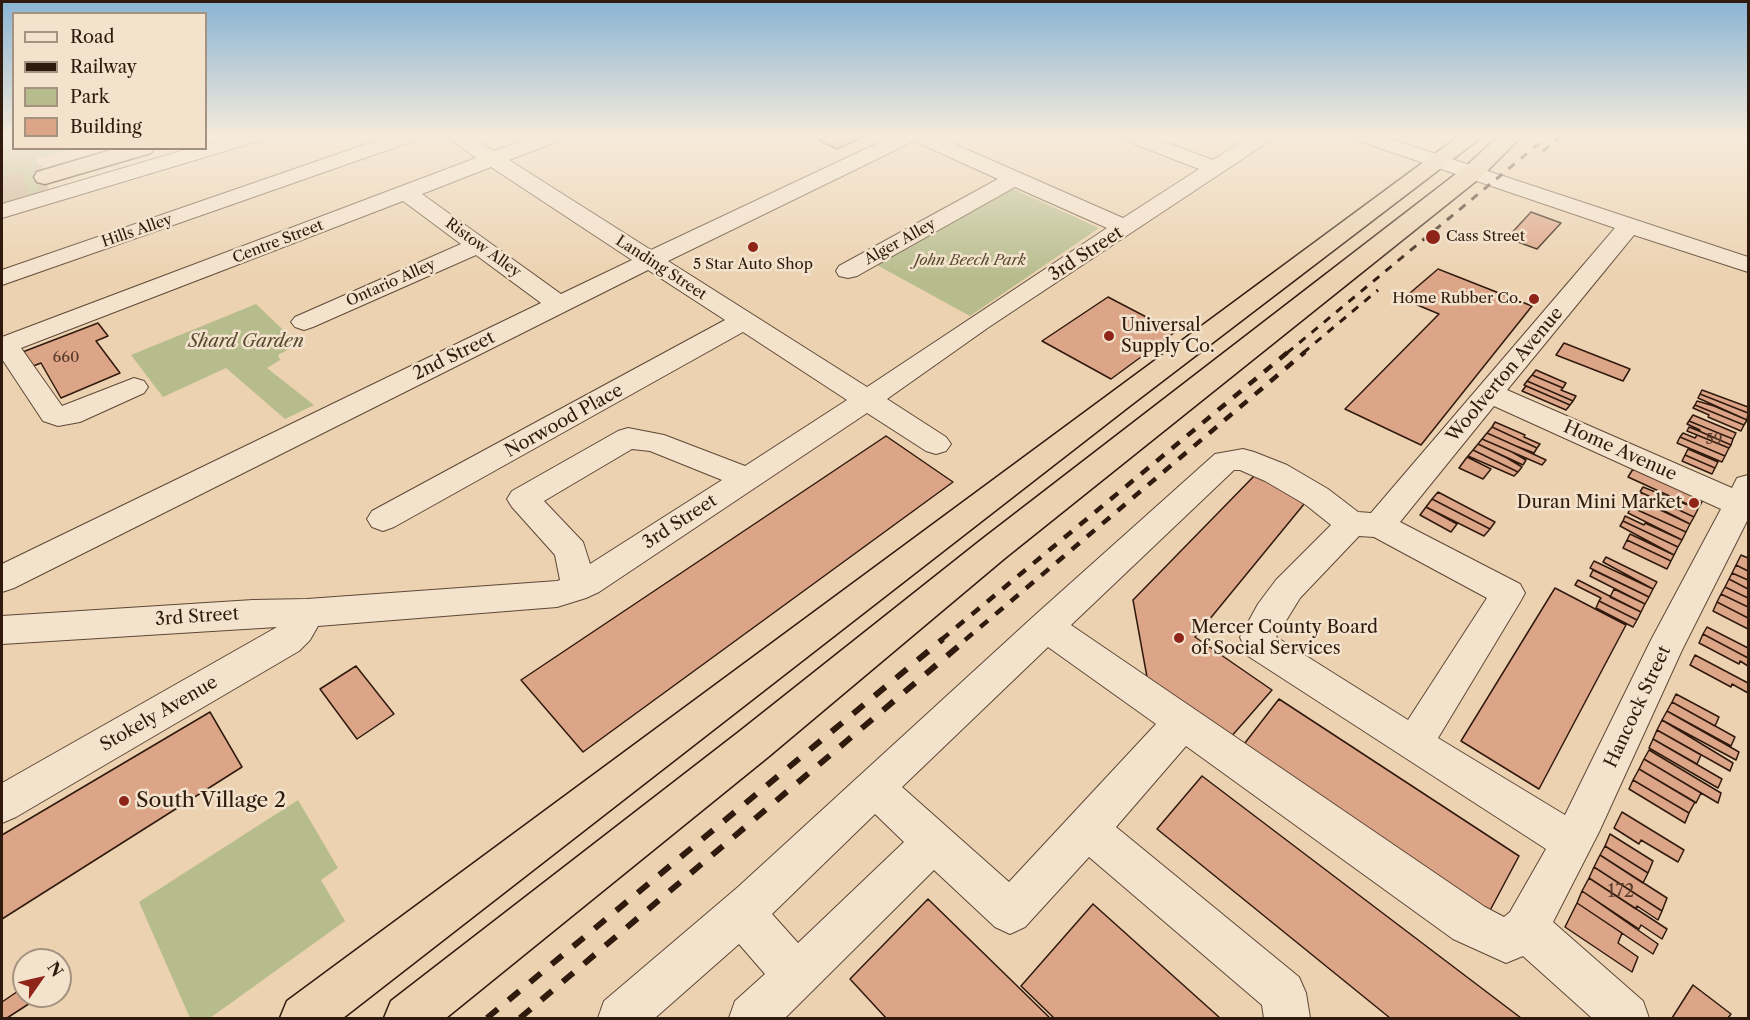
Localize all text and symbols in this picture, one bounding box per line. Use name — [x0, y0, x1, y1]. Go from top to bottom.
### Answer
legend — [12, 12, 207, 150]
text: Road — [70, 26, 115, 48]
text: Railway — [70, 56, 137, 78]
text: Park — [70, 86, 109, 108]
text: Building — [70, 116, 142, 138]
street label: Hills Alley — [99, 211, 175, 251]
street label: Ristow Alley — [442, 215, 524, 281]
street label: Alger Alley — [861, 215, 939, 269]
street label: Centre Street — [230, 216, 326, 268]
street label: 3rd Street — [1045, 222, 1127, 286]
marker: Cass Street — [1424, 228, 1442, 246]
place label: Cass Street — [1446, 228, 1525, 246]
street label: Landing Street — [612, 232, 710, 304]
marker: 5 Star Auto Shop — [746, 240, 760, 254]
park label: John Beech Park — [914, 252, 1026, 270]
street label: Ontario Alley — [344, 255, 438, 311]
place label: 5 Star Auto Shop — [693, 256, 813, 274]
place label: Home Rubber Co. — [1392, 290, 1522, 308]
marker: Home Rubber Co. — [1527, 292, 1541, 306]
street label: Woolverton Avenue — [1442, 303, 1568, 447]
place label: Universal Supply Co. — [1121, 315, 1215, 358]
street label: 2nd Street — [410, 327, 498, 385]
marker: Universal Supply Co. — [1102, 329, 1116, 343]
park label: Shard Garden — [188, 331, 304, 353]
house number: 660 — [52, 349, 80, 367]
street label: Norwood Place — [501, 380, 627, 462]
street label: Home Avenue — [1560, 416, 1680, 486]
house number: 59 — [1706, 431, 1722, 449]
street label: 3rd Street — [639, 490, 721, 554]
place label: Duran Mini Market — [1517, 492, 1682, 514]
marker: Duran Mini Market — [1687, 496, 1701, 510]
street label: 3rd Street — [154, 603, 240, 631]
place label: Mercer County Board of Social Services — [1191, 617, 1378, 660]
marker: Mercer County Board of Social Services — [1172, 631, 1186, 645]
street label: Hancock Street — [1600, 643, 1676, 771]
street label: Stokely Avenue — [96, 672, 222, 756]
place label: South Village 2 — [136, 788, 286, 814]
marker: South Village 2 — [117, 794, 131, 808]
house number: 172 — [1608, 881, 1634, 903]
north arrow — [12, 948, 72, 1008]
text: N — [43, 958, 67, 980]

